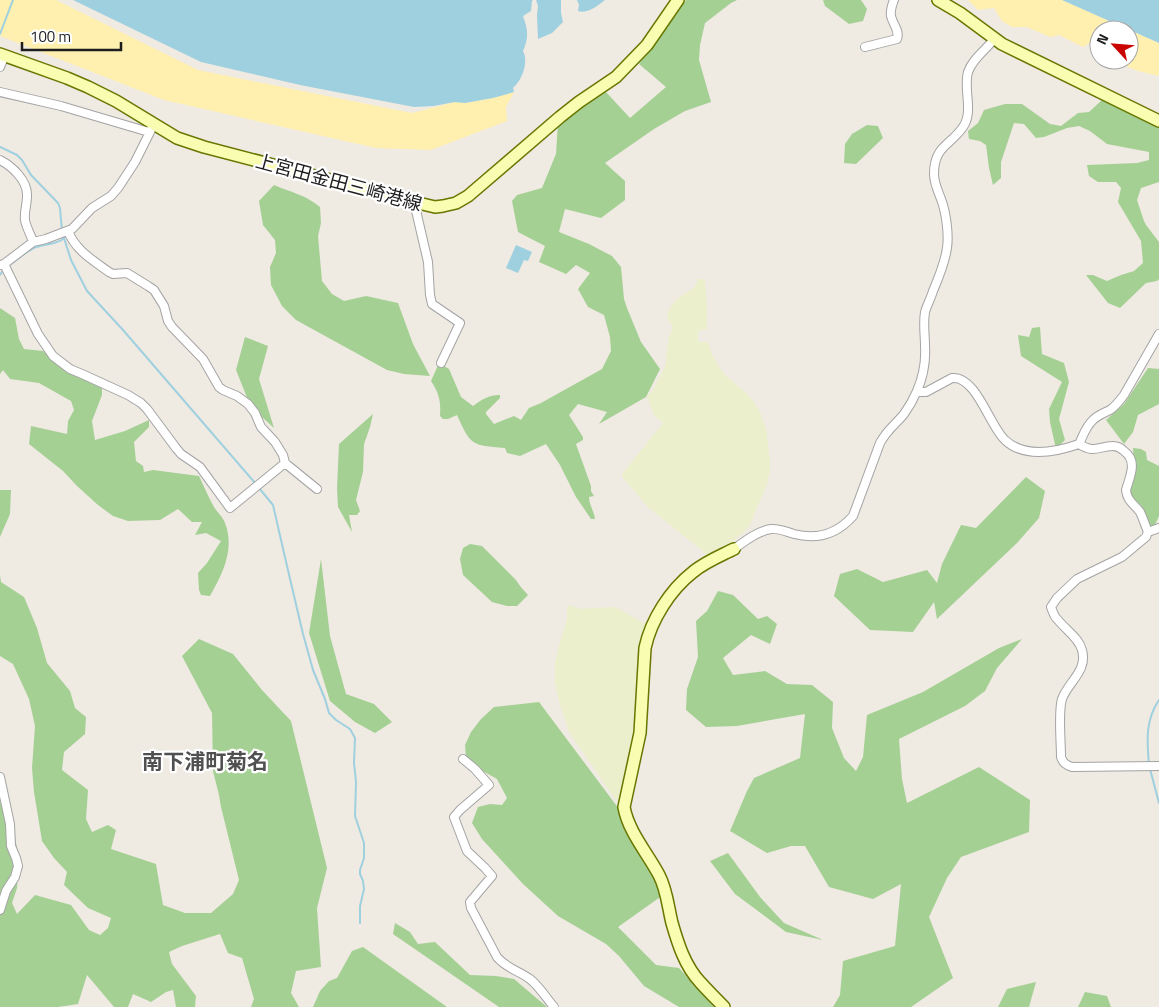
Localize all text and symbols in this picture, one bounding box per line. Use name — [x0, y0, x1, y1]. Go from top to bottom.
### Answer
scale bar — [22, 20, 121, 52]
north arrow — [1089, 20, 1139, 70]
text: 100 m — [30, 25, 71, 48]
text: N — [1090, 30, 1113, 48]
street label: 上宮田金田三崎港線 — [253, 145, 425, 218]
district label: 南下浦町菊名 — [142, 745, 268, 777]

